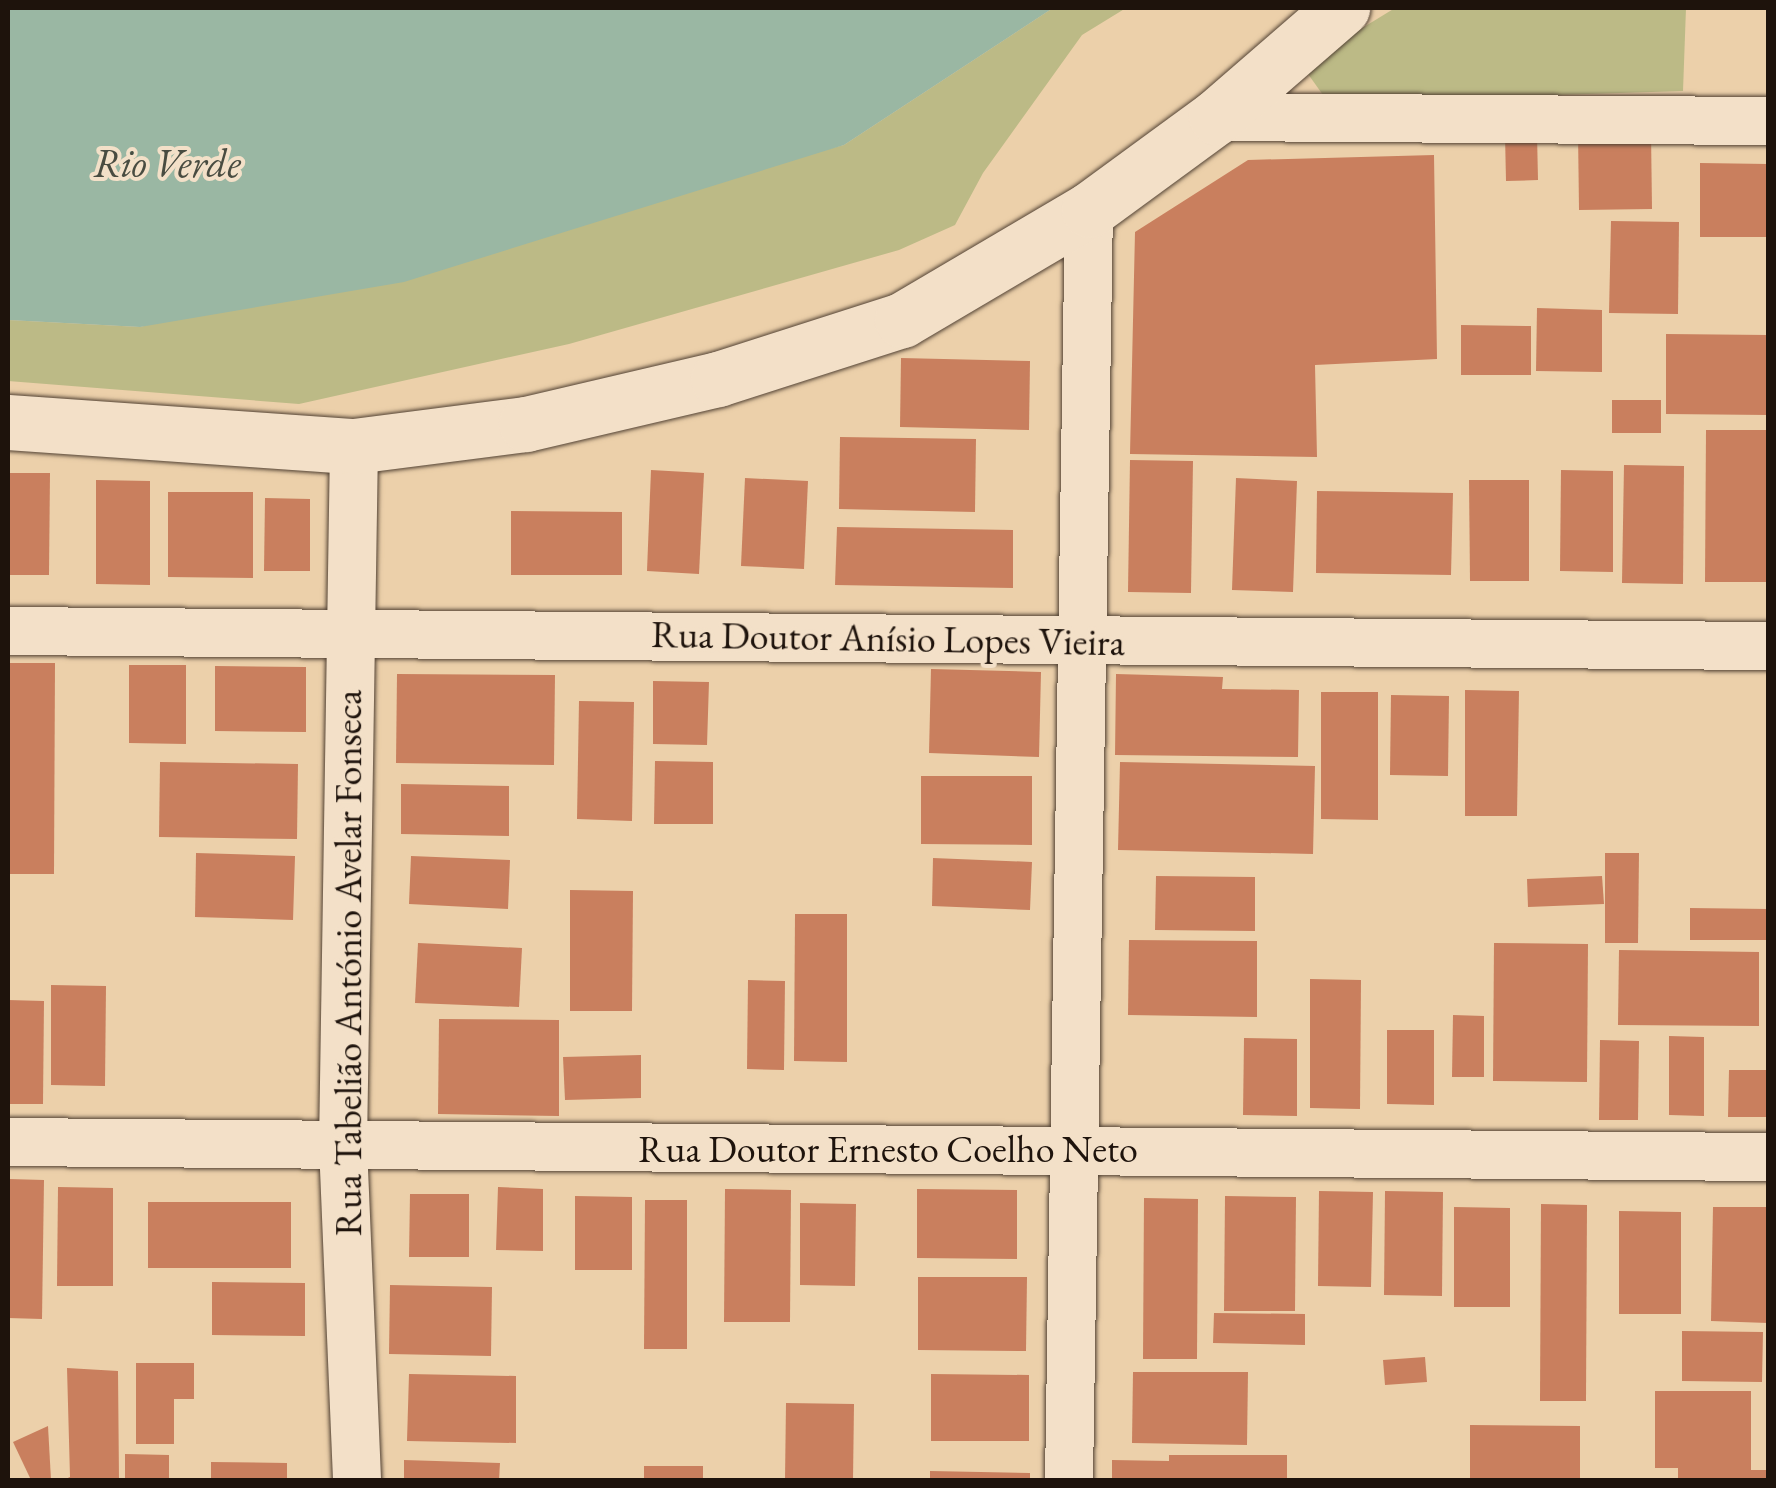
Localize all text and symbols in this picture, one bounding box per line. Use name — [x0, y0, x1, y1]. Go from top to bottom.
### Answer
water label: Rio Verde — [93, 139, 241, 187]
street label: Rua Doutor Anísio Lopes Vieira — [651, 611, 1125, 665]
street label: Rua Tabelião António Avelar Fonseca — [325, 690, 371, 1236]
street label: Rua Doutor Ernesto Coelho Neto — [638, 1126, 1138, 1172]

